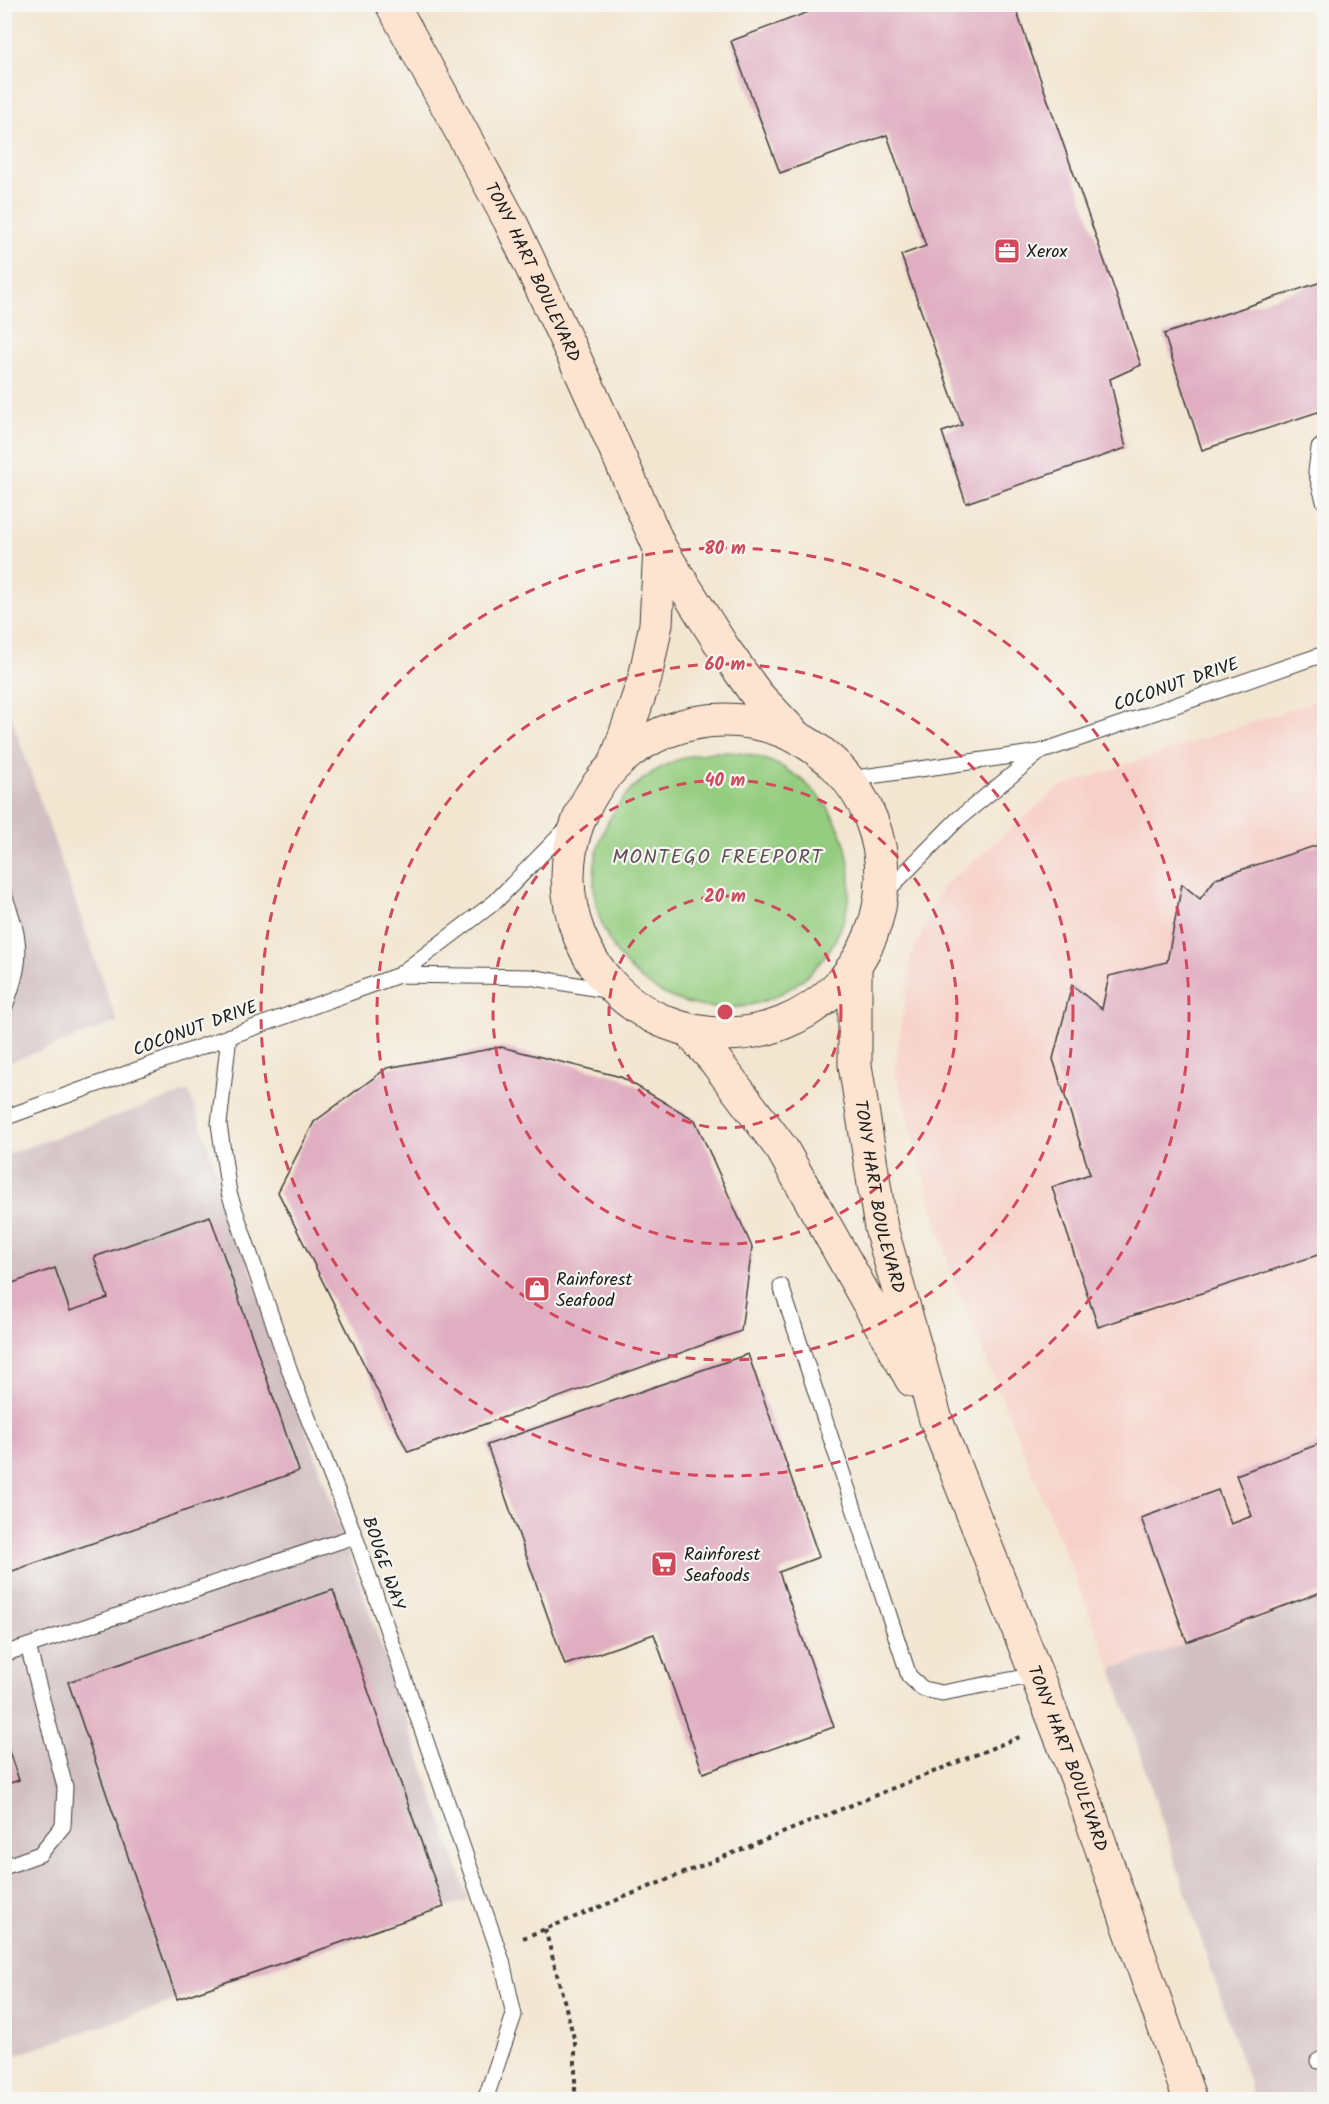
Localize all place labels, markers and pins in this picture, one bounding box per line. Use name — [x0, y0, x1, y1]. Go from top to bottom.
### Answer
office icon: Xerox — [992, 236, 1022, 266]
place label: Xerox — [1026, 238, 1067, 267]
centre of rings — [715, 1002, 735, 1022]
place label: Rainforest Seafood — [556, 1266, 633, 1316]
shop icon: Rainforest Seafood — [522, 1274, 552, 1304]
place label: Rainforest Seafoods — [684, 1541, 761, 1591]
supermarket icon: Rainforest Seafoods — [649, 1549, 679, 1579]

